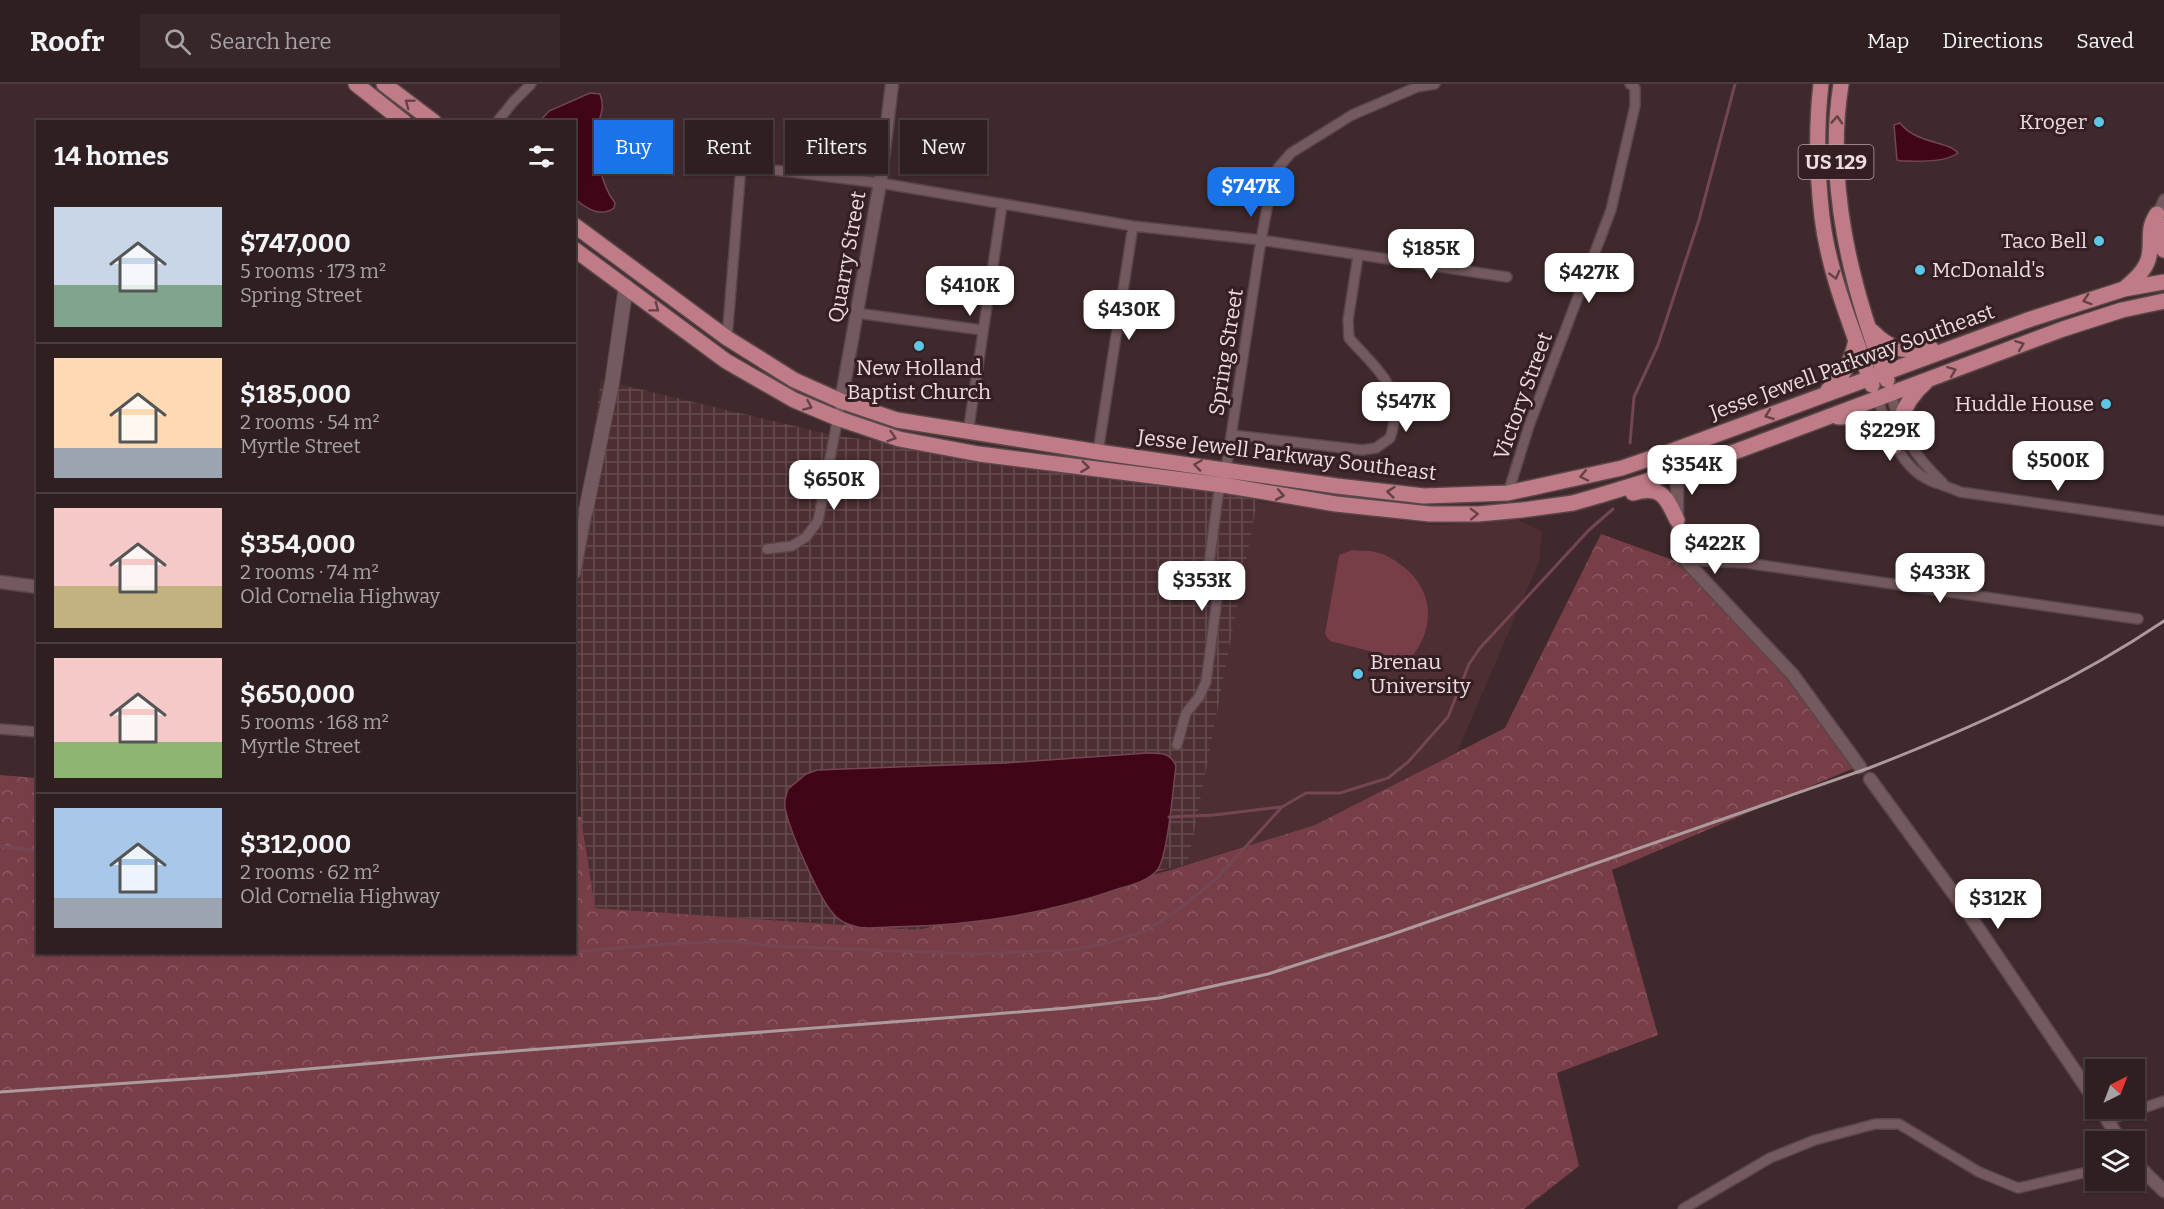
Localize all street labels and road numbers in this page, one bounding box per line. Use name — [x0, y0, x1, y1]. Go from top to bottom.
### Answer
road number: US 129 — [1798, 145, 1874, 179]
street label: Quarry Street — [823, 189, 871, 325]
street label: Spring Street — [1203, 286, 1249, 417]
street label: Jesse Jewell Parkway Southeast — [1705, 298, 1998, 426]
street label: Victory Street — [1488, 328, 1558, 463]
street label: Jesse Jewell Parkway Southeast — [1135, 424, 1438, 486]

